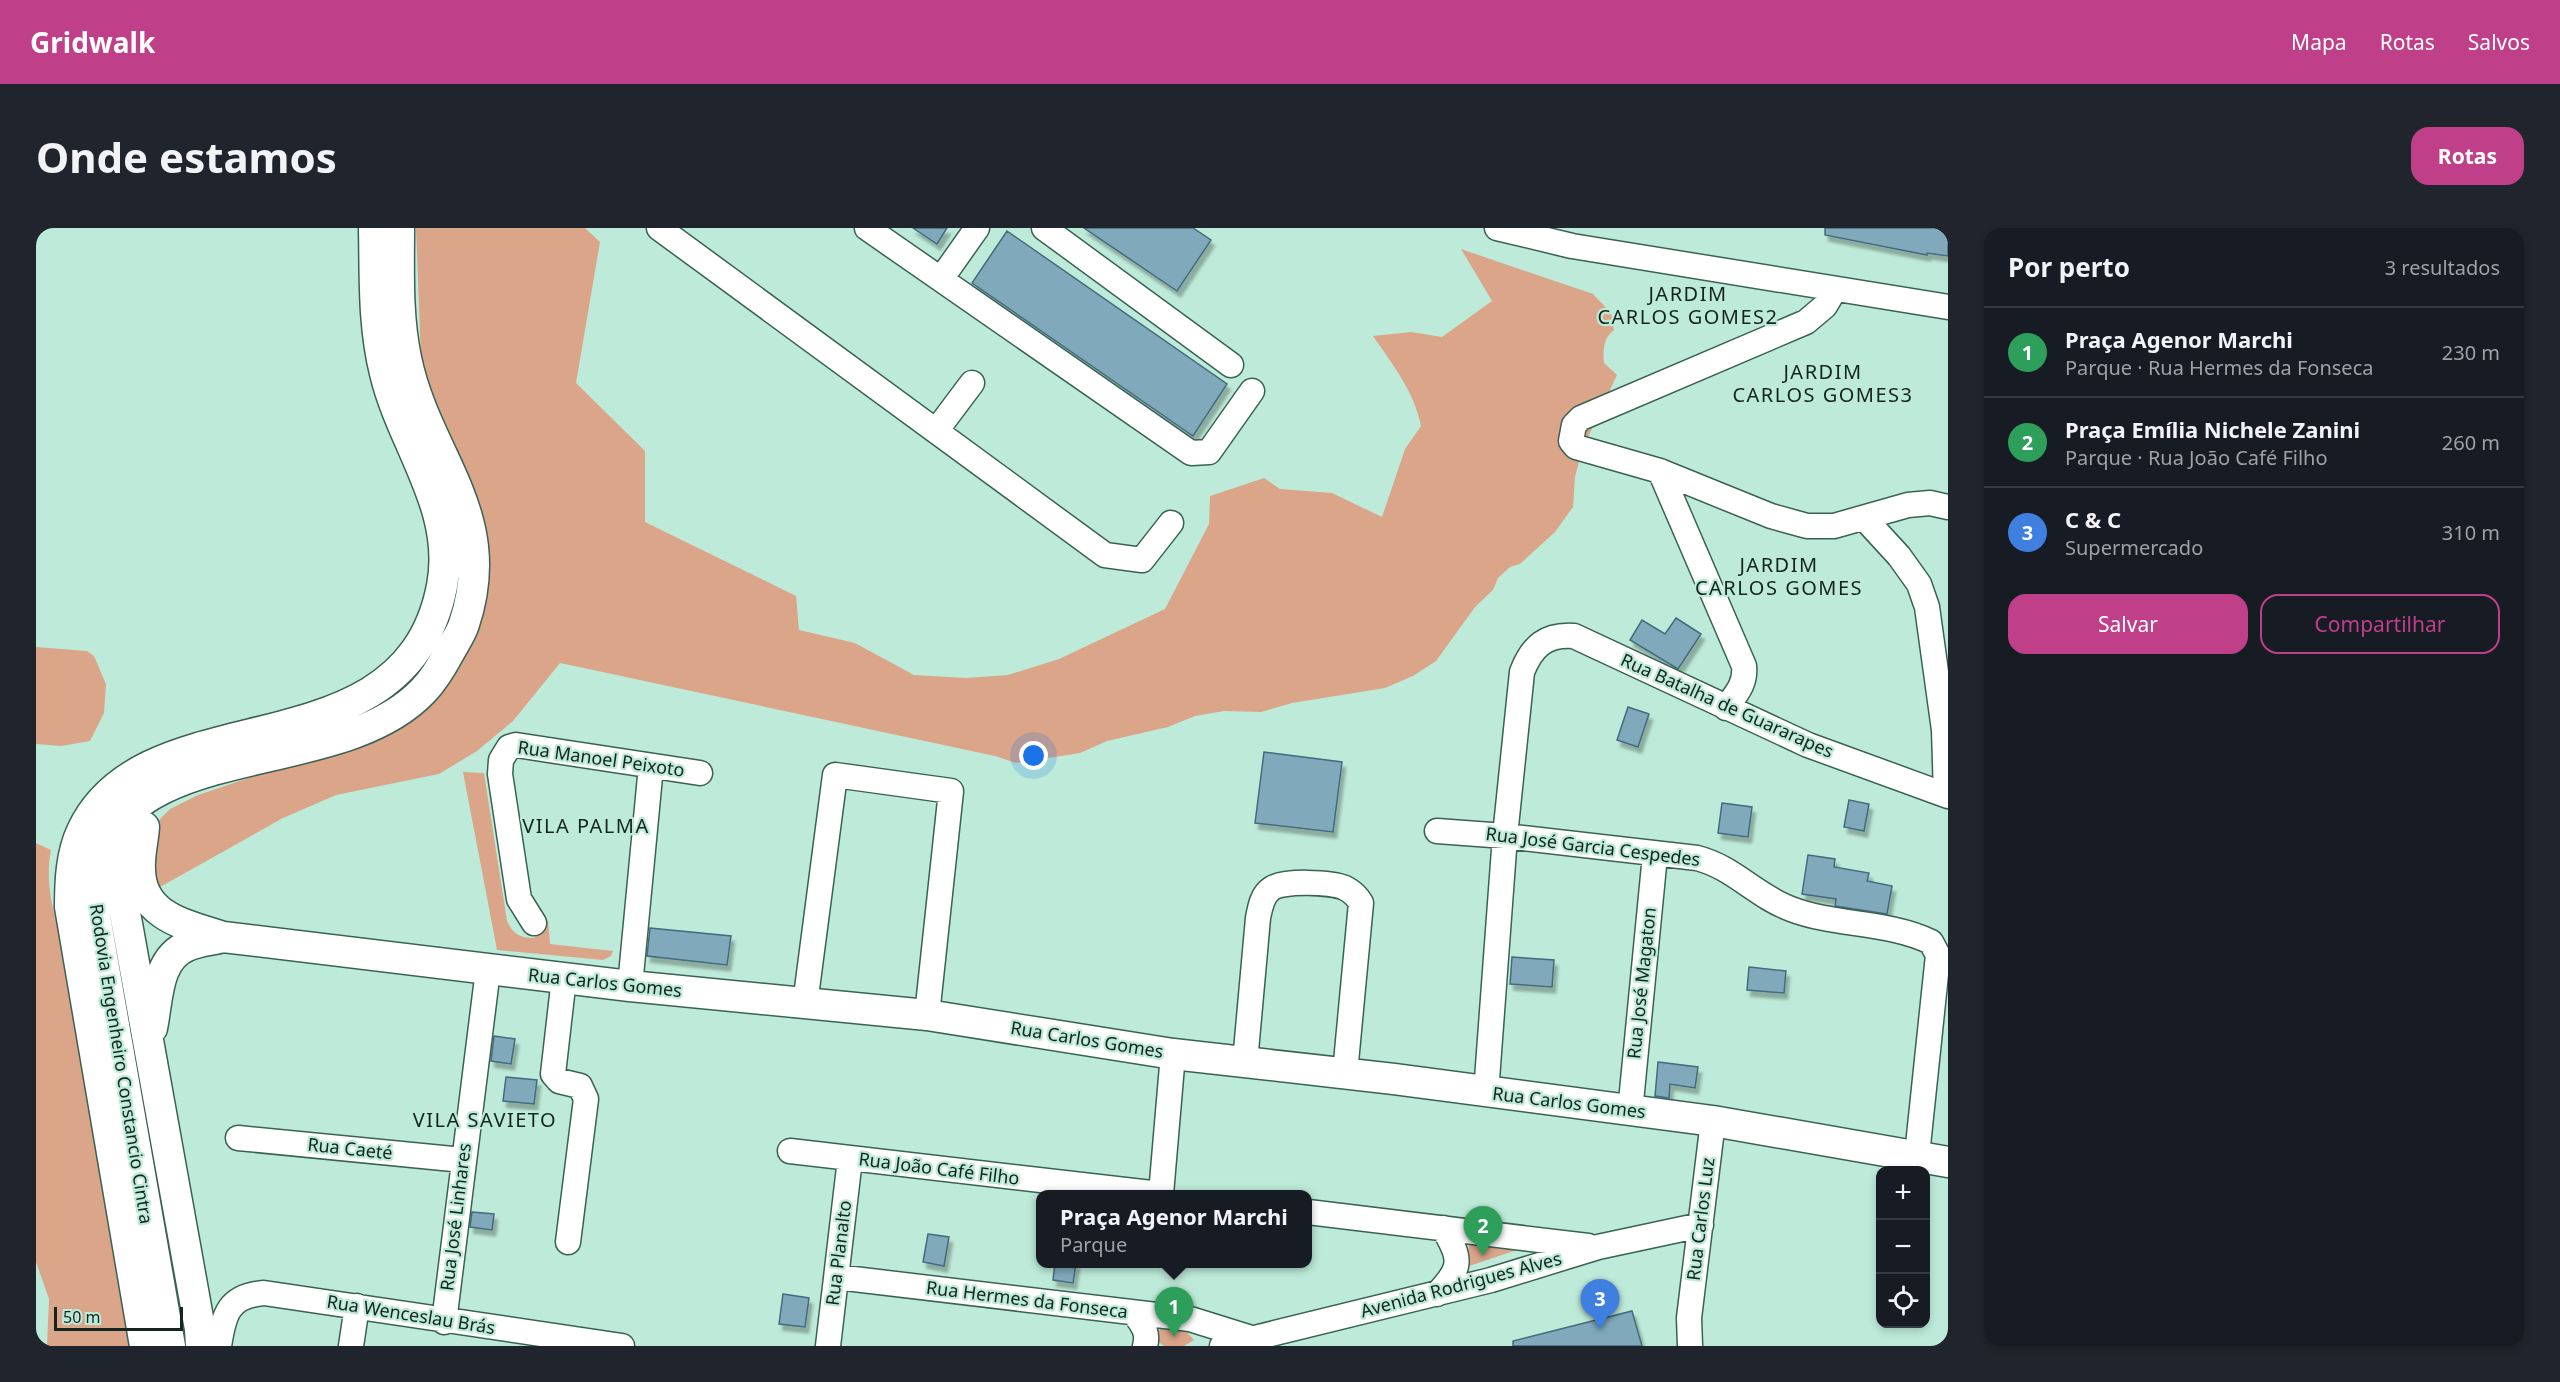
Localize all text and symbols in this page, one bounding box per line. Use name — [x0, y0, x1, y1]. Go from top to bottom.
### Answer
text: Gridwalk — [30, 23, 155, 61]
text: Mapa — [2291, 28, 2347, 56]
text: Rotas — [2380, 28, 2435, 56]
text: Salvos — [2468, 28, 2530, 56]
button: Rotas — [2411, 127, 2524, 185]
text: Onde estamos — [36, 128, 337, 185]
text: Por perto — [2008, 249, 2130, 285]
text: 3 resultados — [2385, 254, 2500, 281]
district label: JARDIM CARLOS GOMES2 — [1597, 280, 1779, 330]
text: Praça Agenor Marchi — [2065, 324, 2293, 354]
text: 1 — [2022, 339, 2033, 366]
text: 230 m — [2442, 339, 2500, 366]
text: Parque · Rua Hermes da Fonseca — [2065, 354, 2373, 381]
district label: JARDIM CARLOS GOMES3 — [1732, 358, 1914, 408]
text: Praça Emília Nichele Zanini — [2065, 414, 2360, 444]
text: 2 — [2022, 429, 2033, 456]
text: 260 m — [2442, 429, 2500, 456]
text: Parque · Rua João Café Filho — [2065, 444, 2328, 471]
text: C & C — [2065, 504, 2121, 534]
text: 3 — [2022, 519, 2033, 546]
text: 310 m — [2442, 519, 2500, 546]
text: Supermercado — [2065, 534, 2203, 561]
district label: JARDIM CARLOS GOMES — [1695, 551, 1863, 601]
button: Salvar — [2008, 594, 2248, 654]
button: Compartilhar — [2260, 594, 2500, 654]
street label: Rua Batalha de Guararapes — [1617, 647, 1838, 763]
street label: Rua Manoel Peixoto — [516, 734, 686, 782]
your location — [1019, 741, 1048, 770]
district label: VILA PALMA — [522, 812, 650, 839]
street label: Rua José Garcia Cespedes — [1485, 821, 1702, 871]
street label: Rodovia Engenheiro Constancio Cintra — [85, 902, 159, 1226]
street label: Rua José Magaton — [1621, 906, 1661, 1060]
street label: Rua Carlos Gomes — [527, 962, 683, 1002]
street label: Rua Carlos Gomes — [1009, 1015, 1165, 1063]
street label: Rua Carlos Gomes — [1491, 1081, 1647, 1123]
district label: VILA SAVIETO — [413, 1106, 557, 1133]
street label: Rua Caeté — [306, 1132, 394, 1164]
street label: Rua José Linhares — [434, 1142, 476, 1292]
street label: Rua João Café Filho — [857, 1146, 1021, 1190]
street label: Rua Carlos Luz — [1681, 1156, 1719, 1282]
map controls — [1876, 1166, 1930, 1328]
button: + — [1876, 1166, 1930, 1220]
popup — [1036, 1190, 1312, 1268]
street label: Rua Planalto — [820, 1199, 856, 1307]
text: Praça Agenor Marchi — [1060, 1201, 1288, 1231]
pin: 2 — [1464, 1206, 1502, 1256]
button: − — [1876, 1220, 1930, 1274]
text: Parque — [1060, 1231, 1127, 1258]
street label: Avenida Rodrigues Alves — [1357, 1246, 1564, 1322]
button: locate — [1876, 1274, 1930, 1328]
street label: Rua Hermes da Fonseca — [925, 1275, 1129, 1323]
pin: 3 — [1580, 1280, 1620, 1329]
pin: 1 — [1154, 1288, 1194, 1337]
street label: Rua Wenceslau Brás — [325, 1289, 497, 1339]
scale bar — [54, 1304, 183, 1332]
text: 50 m — [63, 1306, 100, 1328]

